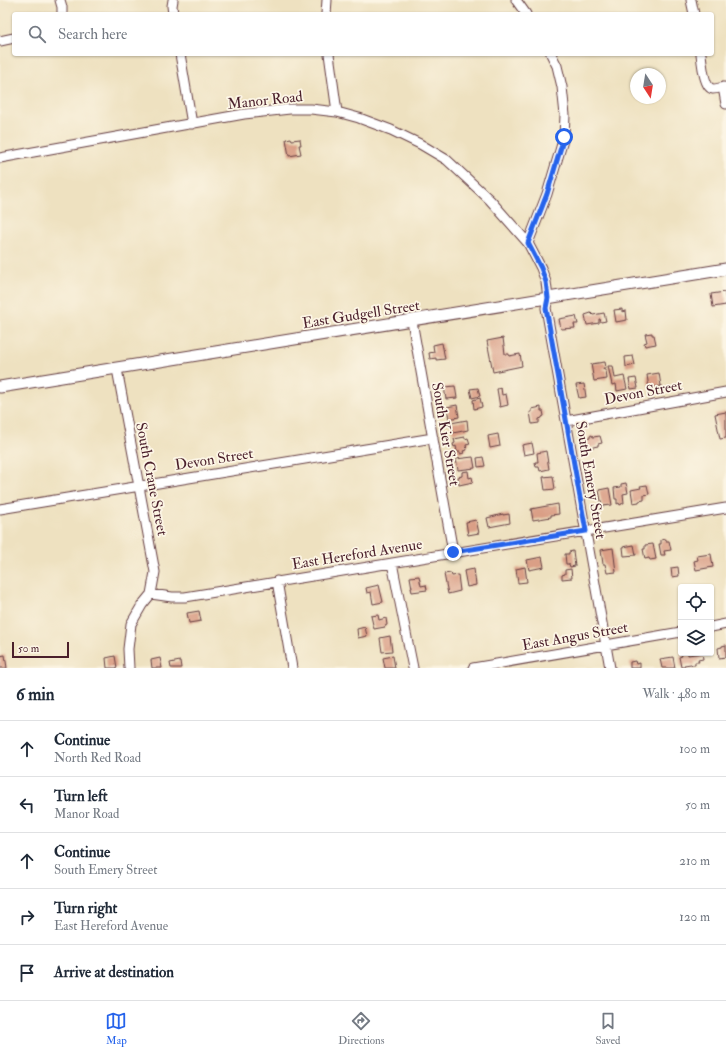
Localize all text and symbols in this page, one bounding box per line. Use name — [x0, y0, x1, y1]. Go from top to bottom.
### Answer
search box — [12, 12, 714, 56]
icon: search — [26, 23, 48, 45]
text: Search here — [58, 25, 127, 44]
north arrow — [630, 68, 666, 104]
street label: Manor Road — [226, 87, 304, 114]
route start — [555, 128, 573, 146]
street label: East Gudgell Street — [301, 296, 421, 333]
street label: Devon Street — [602, 376, 684, 409]
street label: South Kier Street — [427, 381, 464, 487]
street label: South Emery Street — [571, 420, 610, 541]
street label: South Crane Street — [131, 421, 172, 538]
street label: Devon Street — [174, 444, 255, 475]
street label: East Hereford Avenue — [290, 535, 424, 574]
route end — [444, 543, 462, 561]
map controls — [678, 584, 714, 656]
button: locate — [678, 584, 714, 620]
street label: East Angus Street — [521, 618, 630, 655]
button: layers — [678, 620, 714, 656]
scale bar — [12, 640, 69, 659]
text: 50 m — [18, 642, 39, 655]
text: 6 min — [16, 684, 55, 705]
text: Walk · 480 m — [642, 686, 710, 702]
text: Continue — [54, 731, 110, 750]
icon: ahead — [16, 738, 38, 760]
text: 100 m — [679, 741, 710, 757]
text: North Red Road — [54, 750, 141, 766]
text: Turn left — [54, 787, 108, 806]
icon: left — [16, 794, 38, 816]
text: 50 m — [685, 797, 710, 813]
text: Manor Road — [54, 806, 120, 822]
text: Continue — [54, 843, 110, 862]
icon: ahead — [16, 850, 38, 872]
text: 210 m — [679, 853, 710, 869]
text: South Emery Street — [54, 862, 157, 878]
text: Turn right — [54, 899, 117, 918]
icon: right — [16, 906, 38, 928]
text: 120 m — [679, 909, 710, 925]
text: East Hereford Avenue — [54, 918, 168, 934]
icon: arrive — [16, 962, 38, 984]
text: Arrive at destination — [54, 963, 174, 982]
tab: Map — [105, 1010, 127, 1047]
tab: Directions — [338, 1010, 385, 1047]
tab: Saved — [595, 1010, 621, 1047]

